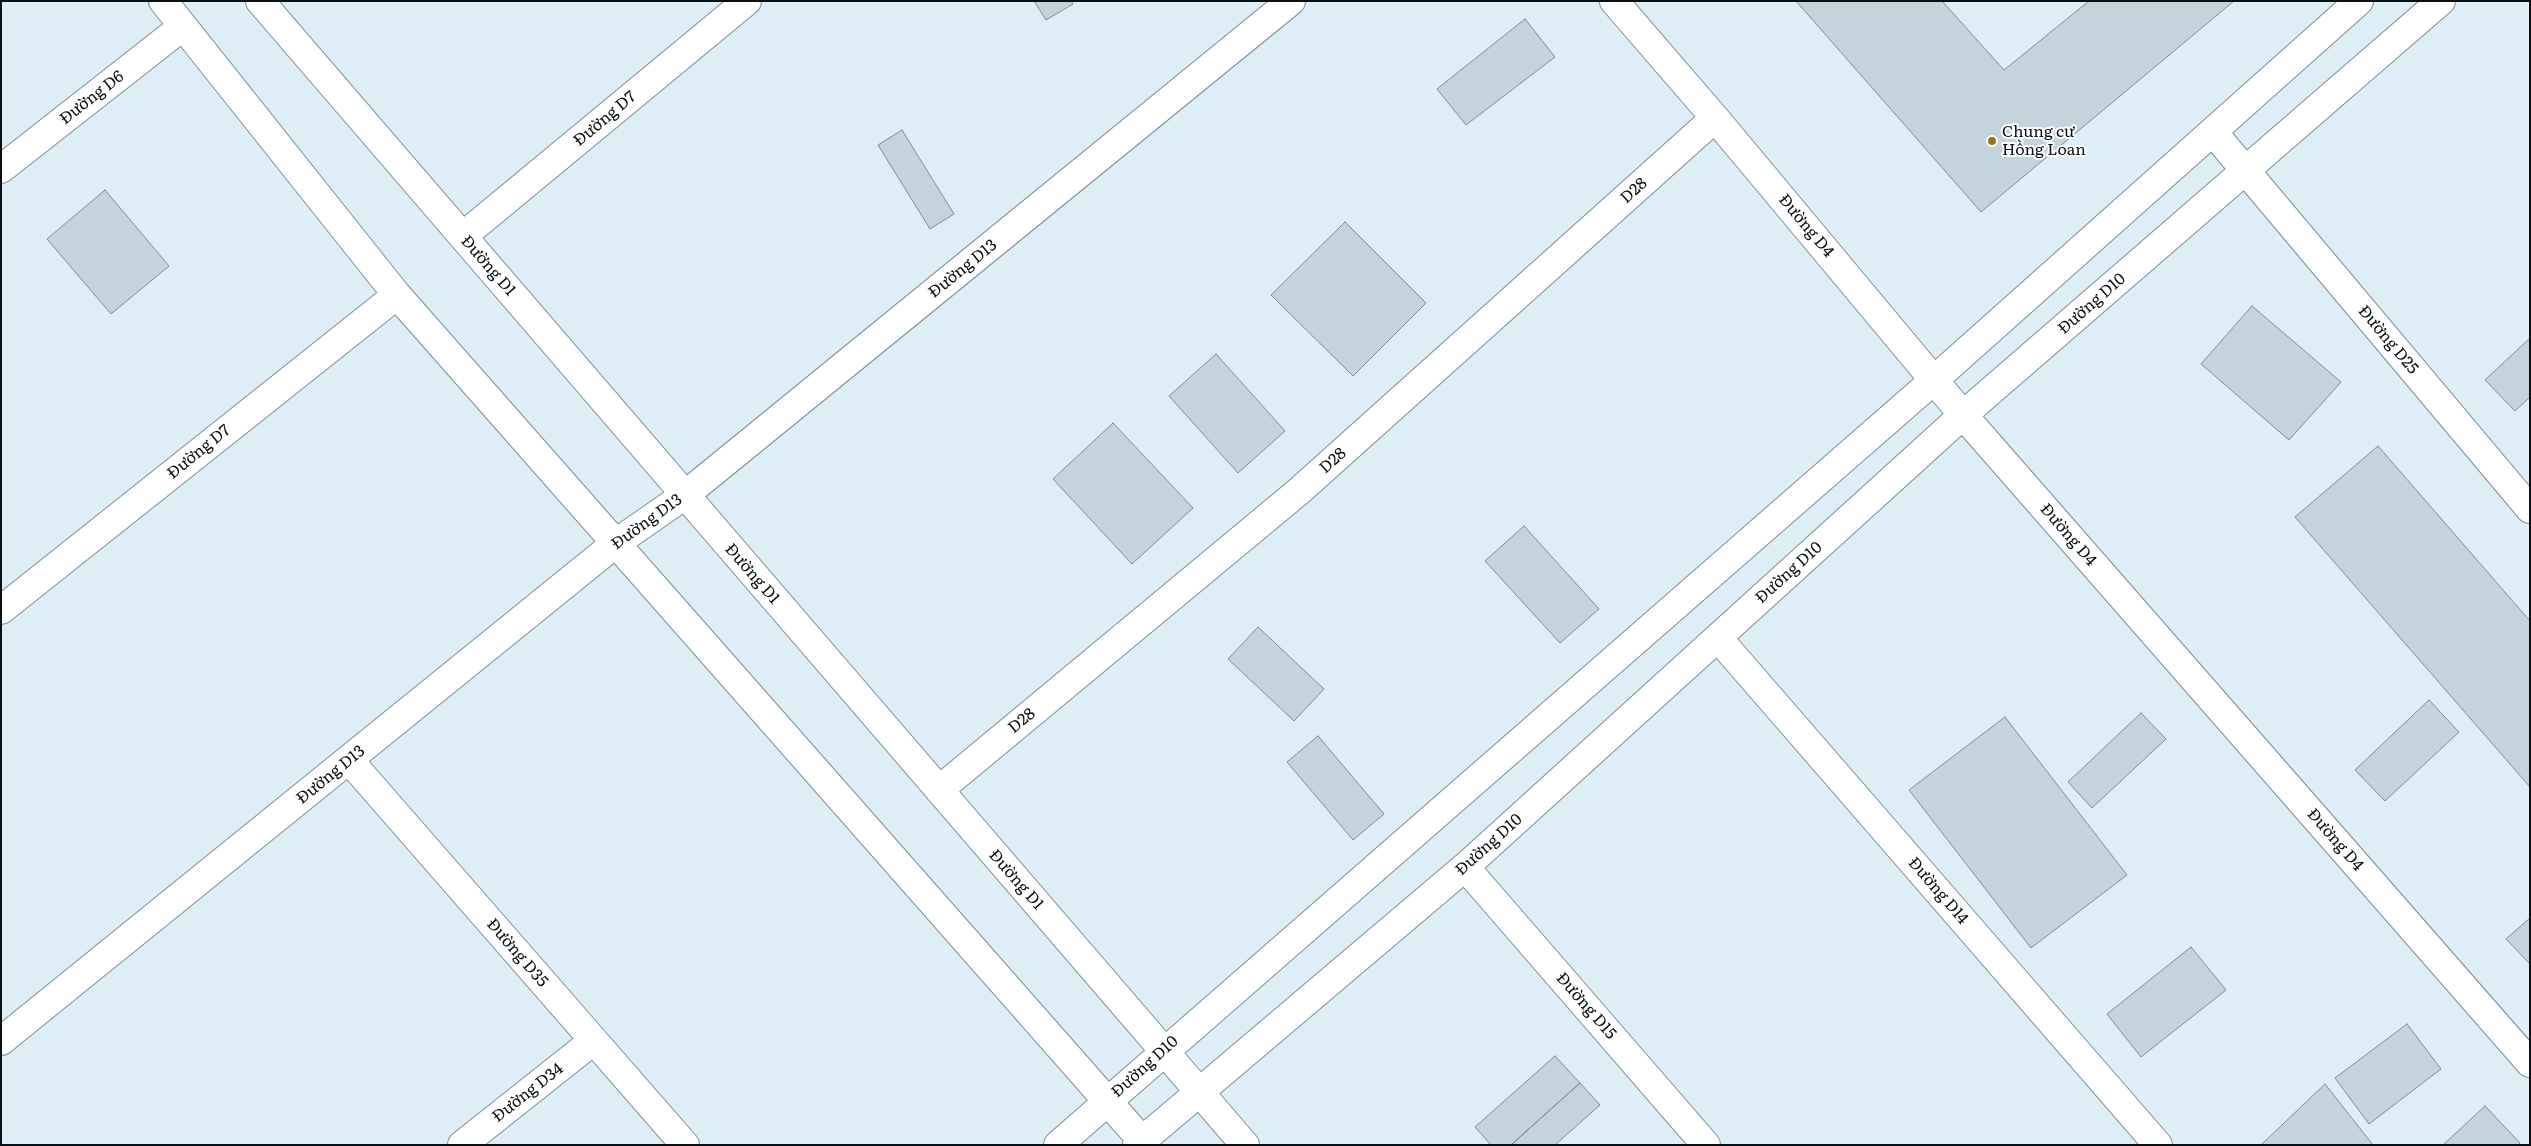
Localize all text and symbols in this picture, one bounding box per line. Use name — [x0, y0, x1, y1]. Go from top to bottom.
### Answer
street label: Đường D6 — [56, 67, 128, 129]
street label: Đường D7 — [570, 87, 640, 151]
place label: Chung cư Hồng Loan — [2002, 122, 2086, 160]
marker: Chung cư Hồng Loan — [1986, 135, 1998, 147]
street label: D28 — [1617, 174, 1651, 208]
street label: Đường D4 — [1774, 191, 1838, 261]
street label: Đường D1 — [457, 232, 519, 300]
street label: Đường D13 — [925, 236, 1001, 302]
street label: Đường D10 — [2054, 269, 2130, 339]
street label: Đường D25 — [2354, 302, 2422, 378]
street label: Đường D7 — [164, 421, 234, 483]
street label: D28 — [1316, 444, 1350, 478]
street label: Đường D13 — [608, 490, 686, 554]
street label: Đường D4 — [2036, 500, 2100, 570]
street label: Đường D10 — [1752, 538, 1826, 608]
street label: Đường D1 — [721, 540, 783, 608]
street label: D28 — [1005, 704, 1039, 738]
street label: Đường D13 — [293, 742, 369, 808]
street label: Đường D4 — [2303, 805, 2367, 875]
street label: Đường D10 — [1452, 810, 1526, 880]
street label: Đường D1 — [985, 846, 1047, 914]
street label: Đường D14 — [1904, 854, 1972, 928]
street label: Đường D35 — [482, 915, 552, 991]
street label: Đường D15 — [1552, 969, 1620, 1043]
street label: Đường D10 — [1108, 1032, 1182, 1102]
street label: Đường D34 — [489, 1059, 567, 1127]

